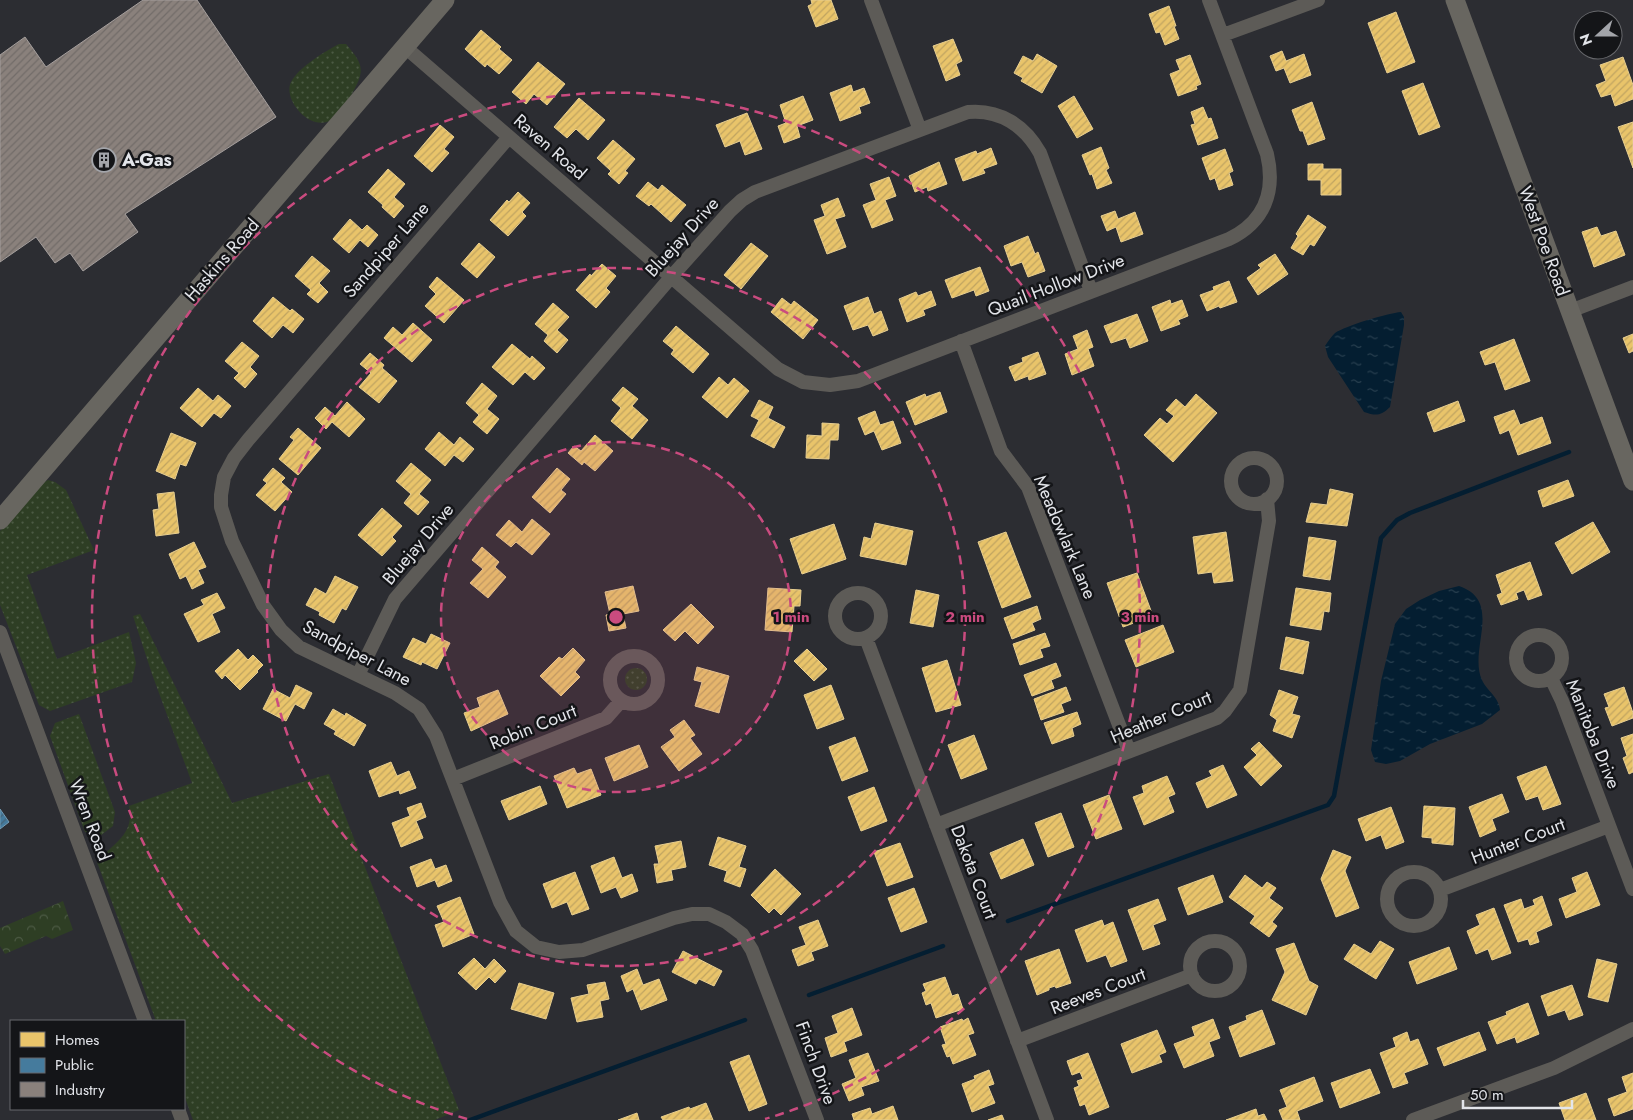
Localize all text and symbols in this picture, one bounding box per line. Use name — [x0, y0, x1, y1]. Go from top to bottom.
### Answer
north arrow — [1573, 10, 1623, 60]
text: N — [1575, 31, 1597, 48]
street label: Raven Road — [508, 108, 592, 186]
building icon: A-Gas — [91, 147, 117, 173]
place label: A-Gas — [121, 147, 172, 173]
street label: West Poe Road — [1512, 182, 1576, 300]
street label: Bluejay Drive — [639, 191, 725, 283]
street label: Sandpiper Lane — [337, 196, 435, 304]
street label: Haskins Road — [179, 213, 265, 307]
street label: Quail Hollow Drive — [984, 247, 1128, 323]
street label: Meadowlark Lane — [1027, 471, 1103, 603]
street label: Bluejay Drive — [376, 498, 460, 590]
text: 1 min — [772, 606, 810, 628]
text: 2 min — [945, 606, 985, 628]
text: 3 min — [1121, 606, 1159, 628]
centre of rings — [607, 608, 625, 626]
street label: Sandpiper Lane — [298, 613, 416, 693]
street label: Manitoba Drive — [1559, 675, 1627, 793]
street label: Heather Court — [1106, 684, 1216, 750]
street label: Robin Court — [486, 697, 581, 756]
street label: Wren Road — [63, 775, 117, 865]
street label: Hunter Court — [1467, 811, 1570, 871]
street label: Dakota Court — [944, 821, 1004, 923]
street label: Reeves Court — [1047, 961, 1150, 1021]
street label: Finch Drive — [789, 1018, 843, 1108]
legend — [10, 1020, 185, 1110]
text: Homes — [55, 1029, 99, 1051]
text: Public — [55, 1054, 94, 1076]
scale bar — [1463, 1078, 1572, 1110]
text: Industry — [55, 1079, 105, 1101]
text: 50 m — [1470, 1084, 1504, 1106]

